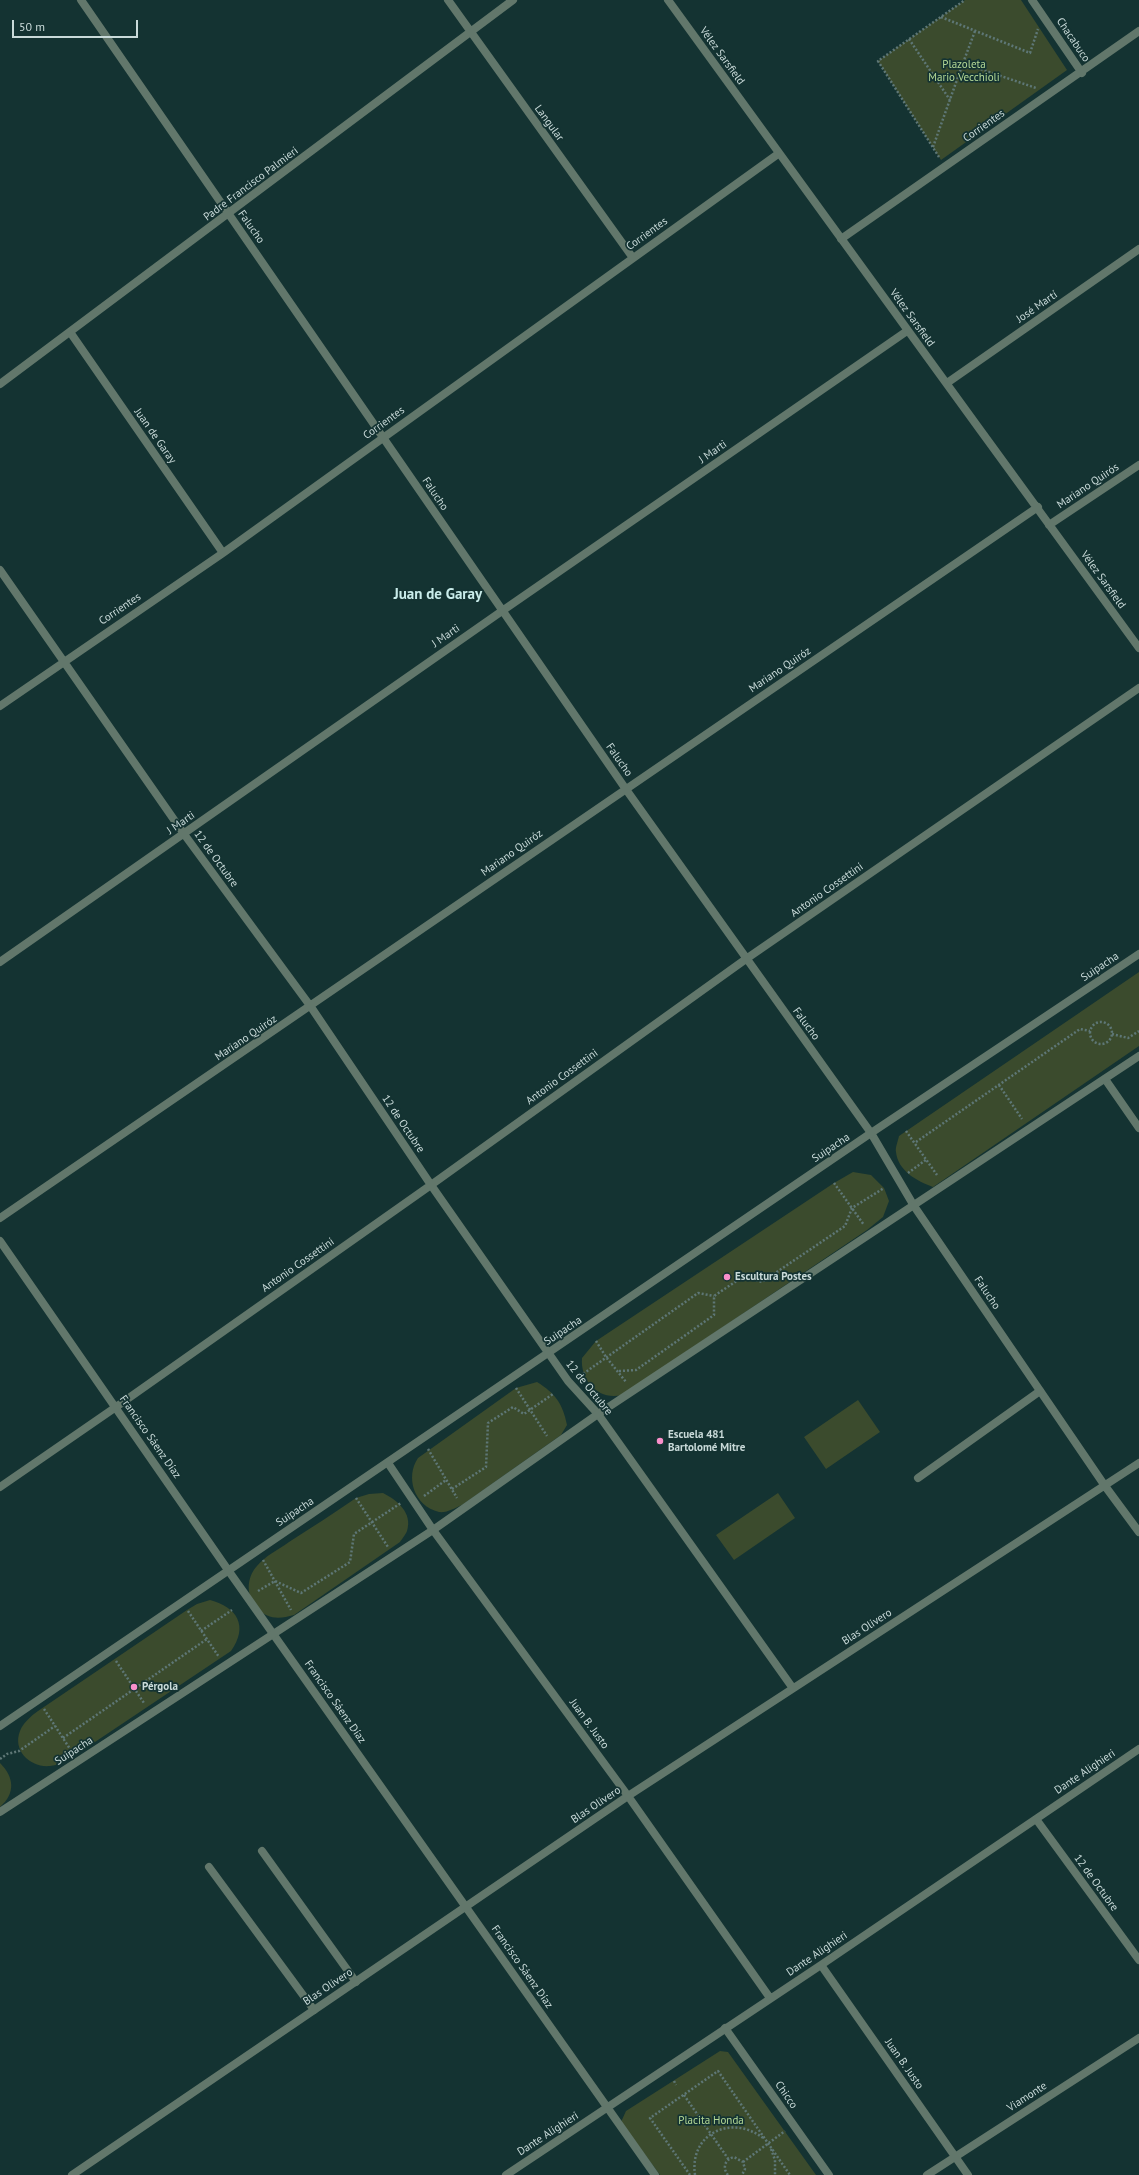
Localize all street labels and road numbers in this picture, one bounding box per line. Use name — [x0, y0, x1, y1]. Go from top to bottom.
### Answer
street label: Chacabuco — [1053, 15, 1093, 65]
street label: Vélez Sarsfield — [697, 25, 747, 87]
street label: Langular — [532, 102, 566, 144]
street label: Corrientes — [961, 107, 1007, 145]
street label: Padre Francisco Palmieri — [201, 144, 301, 224]
street label: Falucho — [235, 208, 267, 246]
street label: Corrientes — [624, 215, 670, 253]
street label: Vélez Sarsfield — [887, 287, 937, 349]
street label: José Martí — [1014, 288, 1060, 326]
street label: Corrientes — [361, 404, 407, 442]
street label: Juan de Garay — [131, 406, 179, 466]
street label: J Marti — [697, 438, 729, 466]
street label: Mariano Quirós — [1055, 460, 1121, 512]
street label: Falucho — [419, 475, 451, 513]
street label: Vélez Sarsfield — [1078, 549, 1128, 611]
street label: Corrientes — [97, 590, 143, 628]
street label: J Marti — [430, 622, 462, 650]
street label: Mariano Quiróz — [746, 644, 814, 696]
street label: Falucho — [603, 741, 635, 779]
street label: J Marti — [165, 809, 197, 837]
street label: Mariano Quiróz — [479, 827, 545, 879]
street label: 12 de Octubre — [191, 828, 241, 890]
street label: Antonio Cossettini — [788, 860, 866, 920]
street label: Suipacha — [1079, 950, 1121, 984]
street label: Falucho — [790, 1005, 822, 1043]
street label: Mariano Quiróz — [212, 1012, 280, 1064]
street label: Antonio Cossettini — [523, 1046, 601, 1108]
street label: 12 de Octubre — [379, 1093, 427, 1155]
street label: Suipacha — [810, 1131, 852, 1165]
street label: Antonio Cossettini — [259, 1235, 337, 1295]
street label: Falucho — [971, 1274, 1003, 1312]
street label: Suipacha — [542, 1314, 584, 1348]
street label: 12 de Octubre — [563, 1358, 615, 1418]
street label: Francisco Sáenz Díaz — [116, 1393, 184, 1481]
street label: Suipacha — [274, 1495, 316, 1529]
street label: Blas Olivero — [840, 1606, 894, 1648]
street label: Francisco Sáenz Díaz — [301, 1658, 369, 1746]
street label: Juan B. Justo — [566, 1696, 612, 1752]
street label: Suipacha — [53, 1734, 95, 1768]
street label: Dante Alighieri — [1052, 1747, 1118, 1797]
street label: Blas Olivero — [569, 1784, 623, 1826]
street label: 12 de Octubre — [1071, 1852, 1121, 1914]
street label: Francisco Sáenz Díaz — [488, 1923, 556, 2011]
street label: Dante Alighieri — [784, 1929, 850, 1979]
street label: Blas Olivero — [301, 1966, 355, 2008]
street label: Juan B. Justo — [882, 2036, 926, 2092]
street label: Chicco — [772, 2079, 800, 2111]
street label: Viamonte — [1005, 2079, 1049, 2115]
street label: Dante Alighieri — [515, 2109, 581, 2159]

